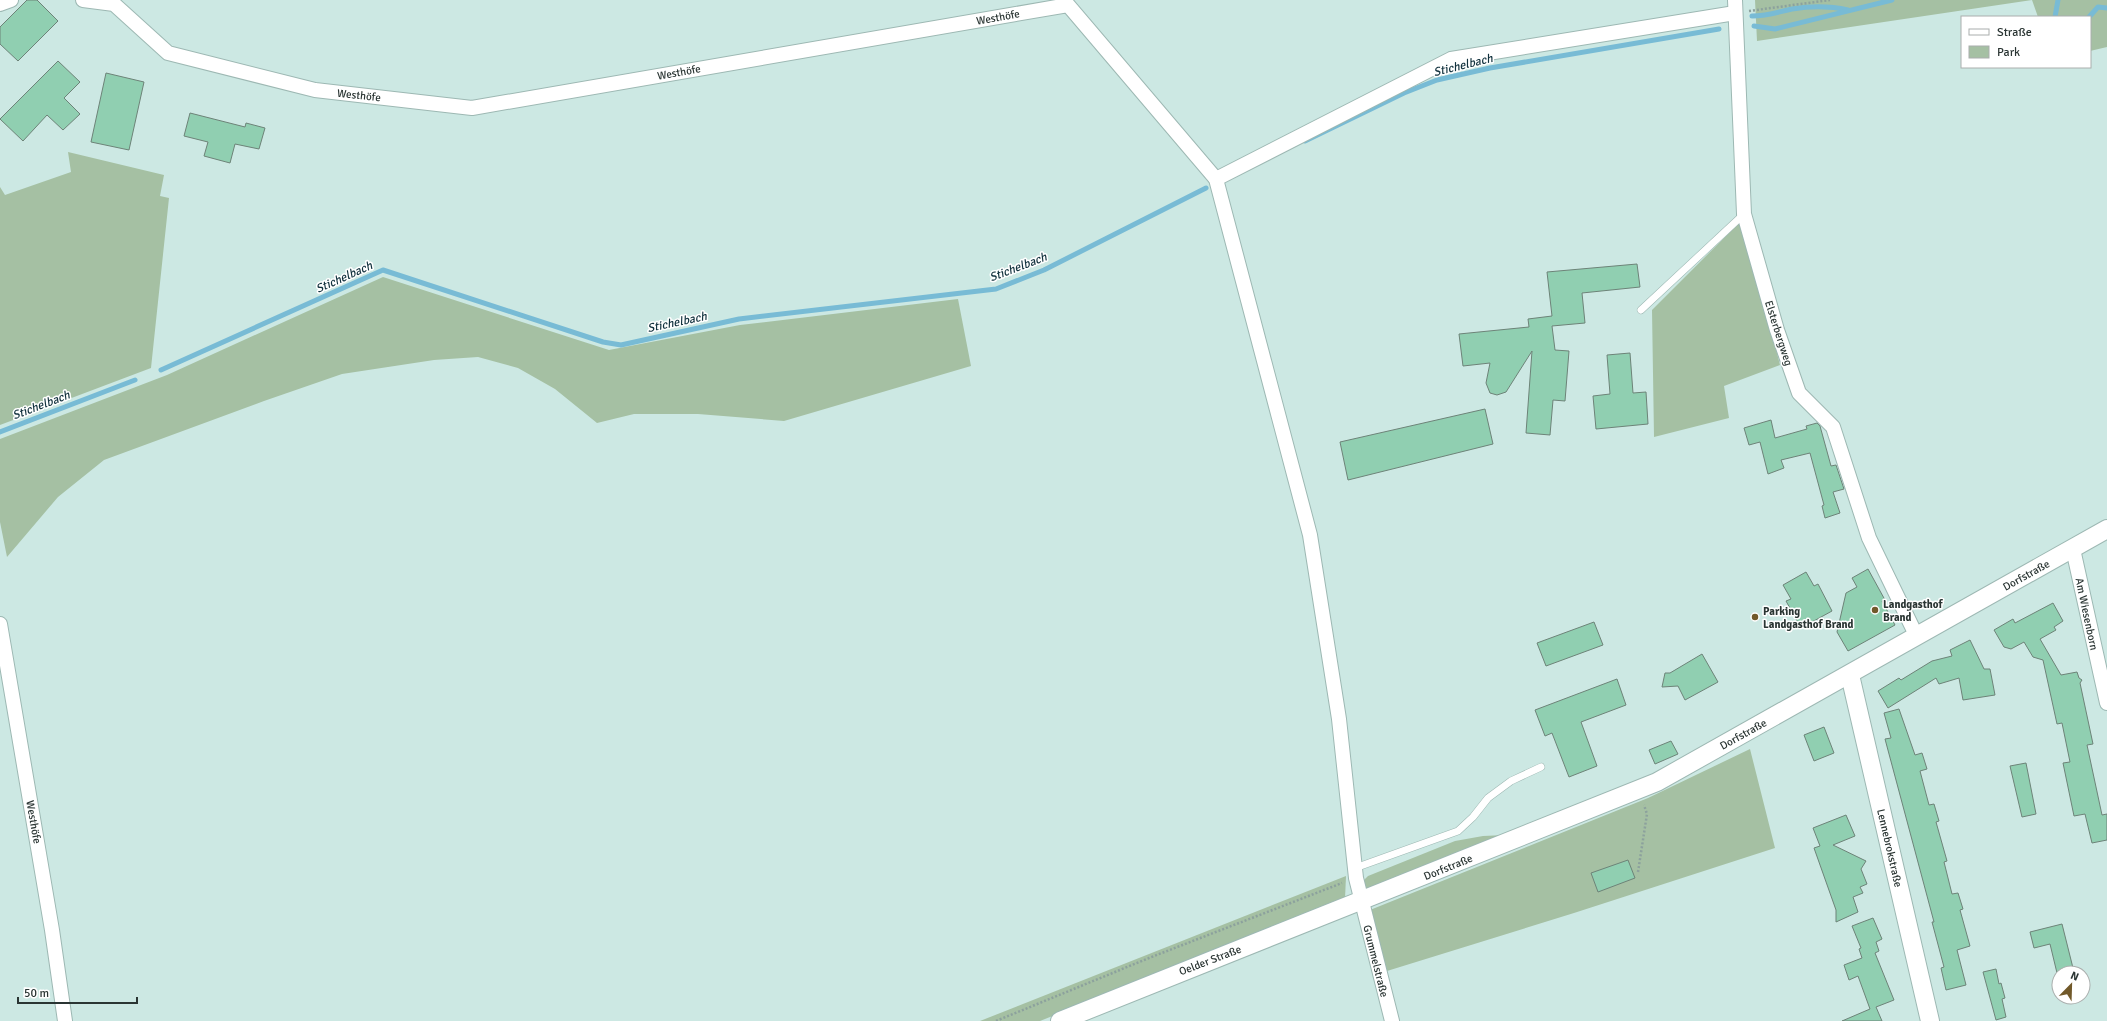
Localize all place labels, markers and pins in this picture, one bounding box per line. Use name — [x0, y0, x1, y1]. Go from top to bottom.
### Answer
place label: Landgasthof Brand — [1883, 598, 1944, 624]
place label: Parking Landgasthof Brand — [1763, 605, 1854, 631]
marker: Landgasthof Brand — [1870, 605, 1880, 615]
marker: Parking Landgasthof Brand — [1750, 612, 1760, 622]

